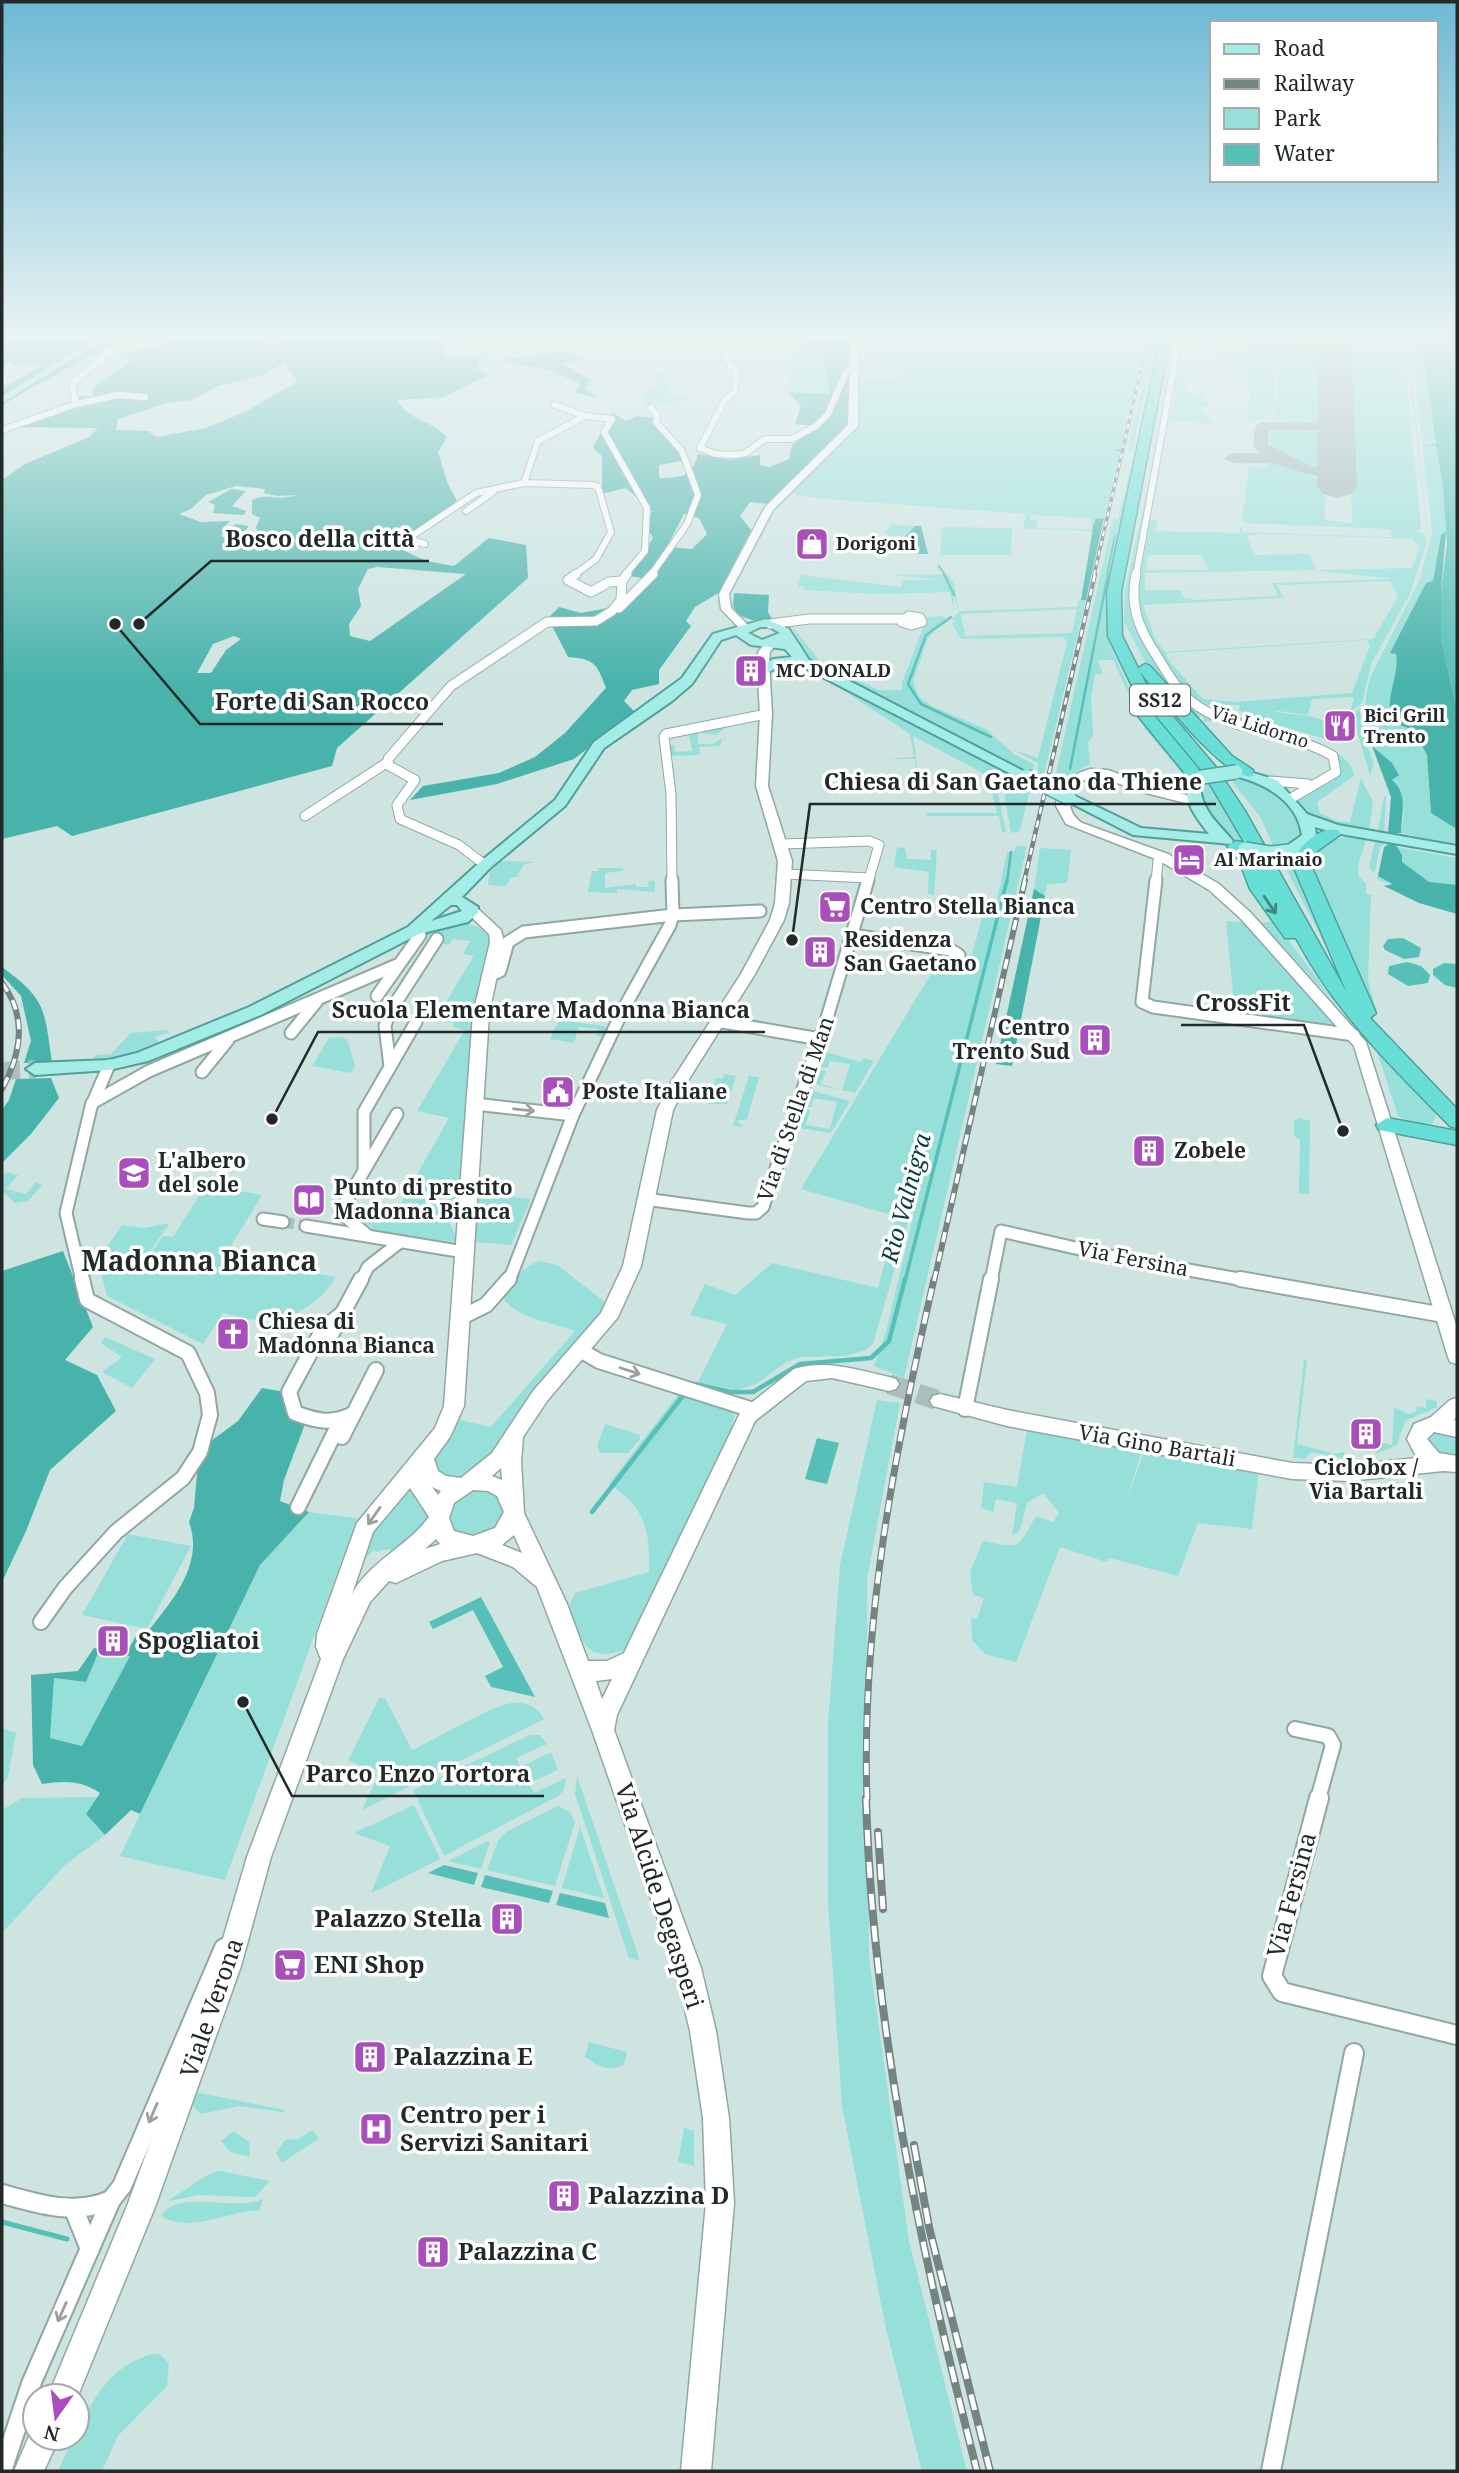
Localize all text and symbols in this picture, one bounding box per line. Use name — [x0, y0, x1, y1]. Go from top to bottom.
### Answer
legend — [1210, 21, 1438, 182]
text: Road — [1274, 34, 1325, 62]
text: Railway — [1274, 69, 1354, 97]
text: Park — [1274, 104, 1321, 132]
text: Water — [1274, 139, 1335, 167]
callout: Bosco della città — [211, 517, 429, 561]
text: Bosco della città — [225, 522, 415, 554]
shop icon: Dorigoni — [793, 525, 831, 563]
place label: Dorigoni — [836, 531, 917, 555]
building icon: MC DONALD — [732, 652, 770, 690]
place label: MC DONALD — [776, 658, 891, 682]
callout: Forte di San Rocco — [200, 680, 443, 724]
road number: SS12 — [1130, 684, 1190, 716]
text: Forte di San Rocco — [215, 685, 429, 717]
street label: Via Lidorno — [1208, 699, 1312, 753]
place label: Bici Grill Trento — [1364, 703, 1446, 748]
restaurant icon: Bici Grill Trento — [1321, 707, 1359, 745]
callout: Chiesa di San Gaetano da Thiene — [810, 760, 1216, 804]
text: Chiesa di San Gaetano da Thiene — [824, 765, 1202, 797]
hotel icon: Al Marinaio — [1170, 841, 1208, 879]
place label: Al Marinaio — [1214, 847, 1322, 871]
supermarket icon: Centro Stella Bianca — [816, 888, 854, 926]
place label: Centro Stella Bianca — [860, 892, 1075, 920]
one-way arrow — [1263, 895, 1277, 914]
place label: Residenza San Gaetano — [844, 925, 977, 977]
building icon: Residenza San Gaetano — [801, 933, 839, 971]
callout: CrossFit — [1181, 981, 1304, 1025]
text: CrossFit — [1195, 986, 1291, 1018]
callout: Scuola Elementare Madonna Bianca — [318, 988, 765, 1032]
text: Scuola Elementare Madonna Bianca — [332, 993, 750, 1025]
street label: Via di Stella di Man — [750, 1013, 840, 1205]
place label: Centro Trento Sud — [953, 1013, 1070, 1065]
building icon: Centro Trento Sud — [1076, 1021, 1114, 1059]
public building icon: Poste Italiane — [539, 1073, 577, 1111]
place label: Poste Italiane — [582, 1077, 727, 1105]
one-way arrow — [512, 1103, 535, 1116]
water label: Rio Valnigra — [872, 1129, 938, 1267]
building icon: Zobele — [1130, 1132, 1168, 1170]
place label: Zobele — [1174, 1136, 1246, 1164]
place label: L'albero del sole — [158, 1146, 246, 1198]
school or university icon: L'albero del sole — [115, 1154, 153, 1192]
place label: Punto di prestito Madonna Bianca — [334, 1173, 513, 1225]
library icon: Punto di prestito Madonna Bianca — [290, 1181, 328, 1219]
street label: Via Fersina — [1075, 1234, 1191, 1282]
district label: Madonna Bianca — [81, 1241, 317, 1279]
place label: Chiesa di Madonna Bianca — [258, 1307, 435, 1359]
church icon: Chiesa di Madonna Bianca — [214, 1315, 252, 1353]
one-way arrow — [619, 1365, 641, 1378]
building icon: Ciclobox / Via Bartali — [1347, 1415, 1385, 1453]
street label: Via Gino Bartali — [1076, 1417, 1238, 1473]
place label: Ciclobox / Via Bartali — [1309, 1453, 1423, 1505]
one-way arrow — [366, 1506, 381, 1525]
building icon: Spogliatoi — [94, 1622, 132, 1660]
place label: Spogliatoi — [138, 1623, 260, 1656]
callout: Parco Enzo Tortora — [292, 1752, 544, 1796]
text: Parco Enzo Tortora — [306, 1757, 530, 1789]
street label: Via Alcide Degasperi — [608, 1778, 713, 2013]
street label: Via Fersina — [1258, 1828, 1323, 1961]
building icon: Palazzo Stella — [488, 1900, 526, 1938]
place label: Palazzo Stella — [314, 1901, 482, 1934]
street label: Viale Verona — [171, 1933, 250, 2082]
supermarket icon: ENI Shop — [271, 1946, 309, 1984]
place label: ENI Shop — [314, 1947, 425, 1980]
building icon: Palazzina E — [351, 2038, 389, 2076]
place label: Palazzina E — [394, 2039, 533, 2072]
place label: Centro per i Servizi Sanitari — [400, 2097, 589, 2158]
one-way arrow — [145, 2102, 158, 2123]
hospital icon: Centro per i Servizi Sanitari — [357, 2110, 395, 2148]
building icon: Palazzina D — [545, 2177, 583, 2215]
place label: Palazzina D — [588, 2178, 729, 2211]
building icon: Palazzina C — [414, 2233, 452, 2271]
place label: Palazzina C — [458, 2234, 597, 2267]
one-way arrow — [55, 2301, 68, 2322]
north arrow — [21, 2382, 91, 2452]
text: N — [41, 2419, 62, 2448]

